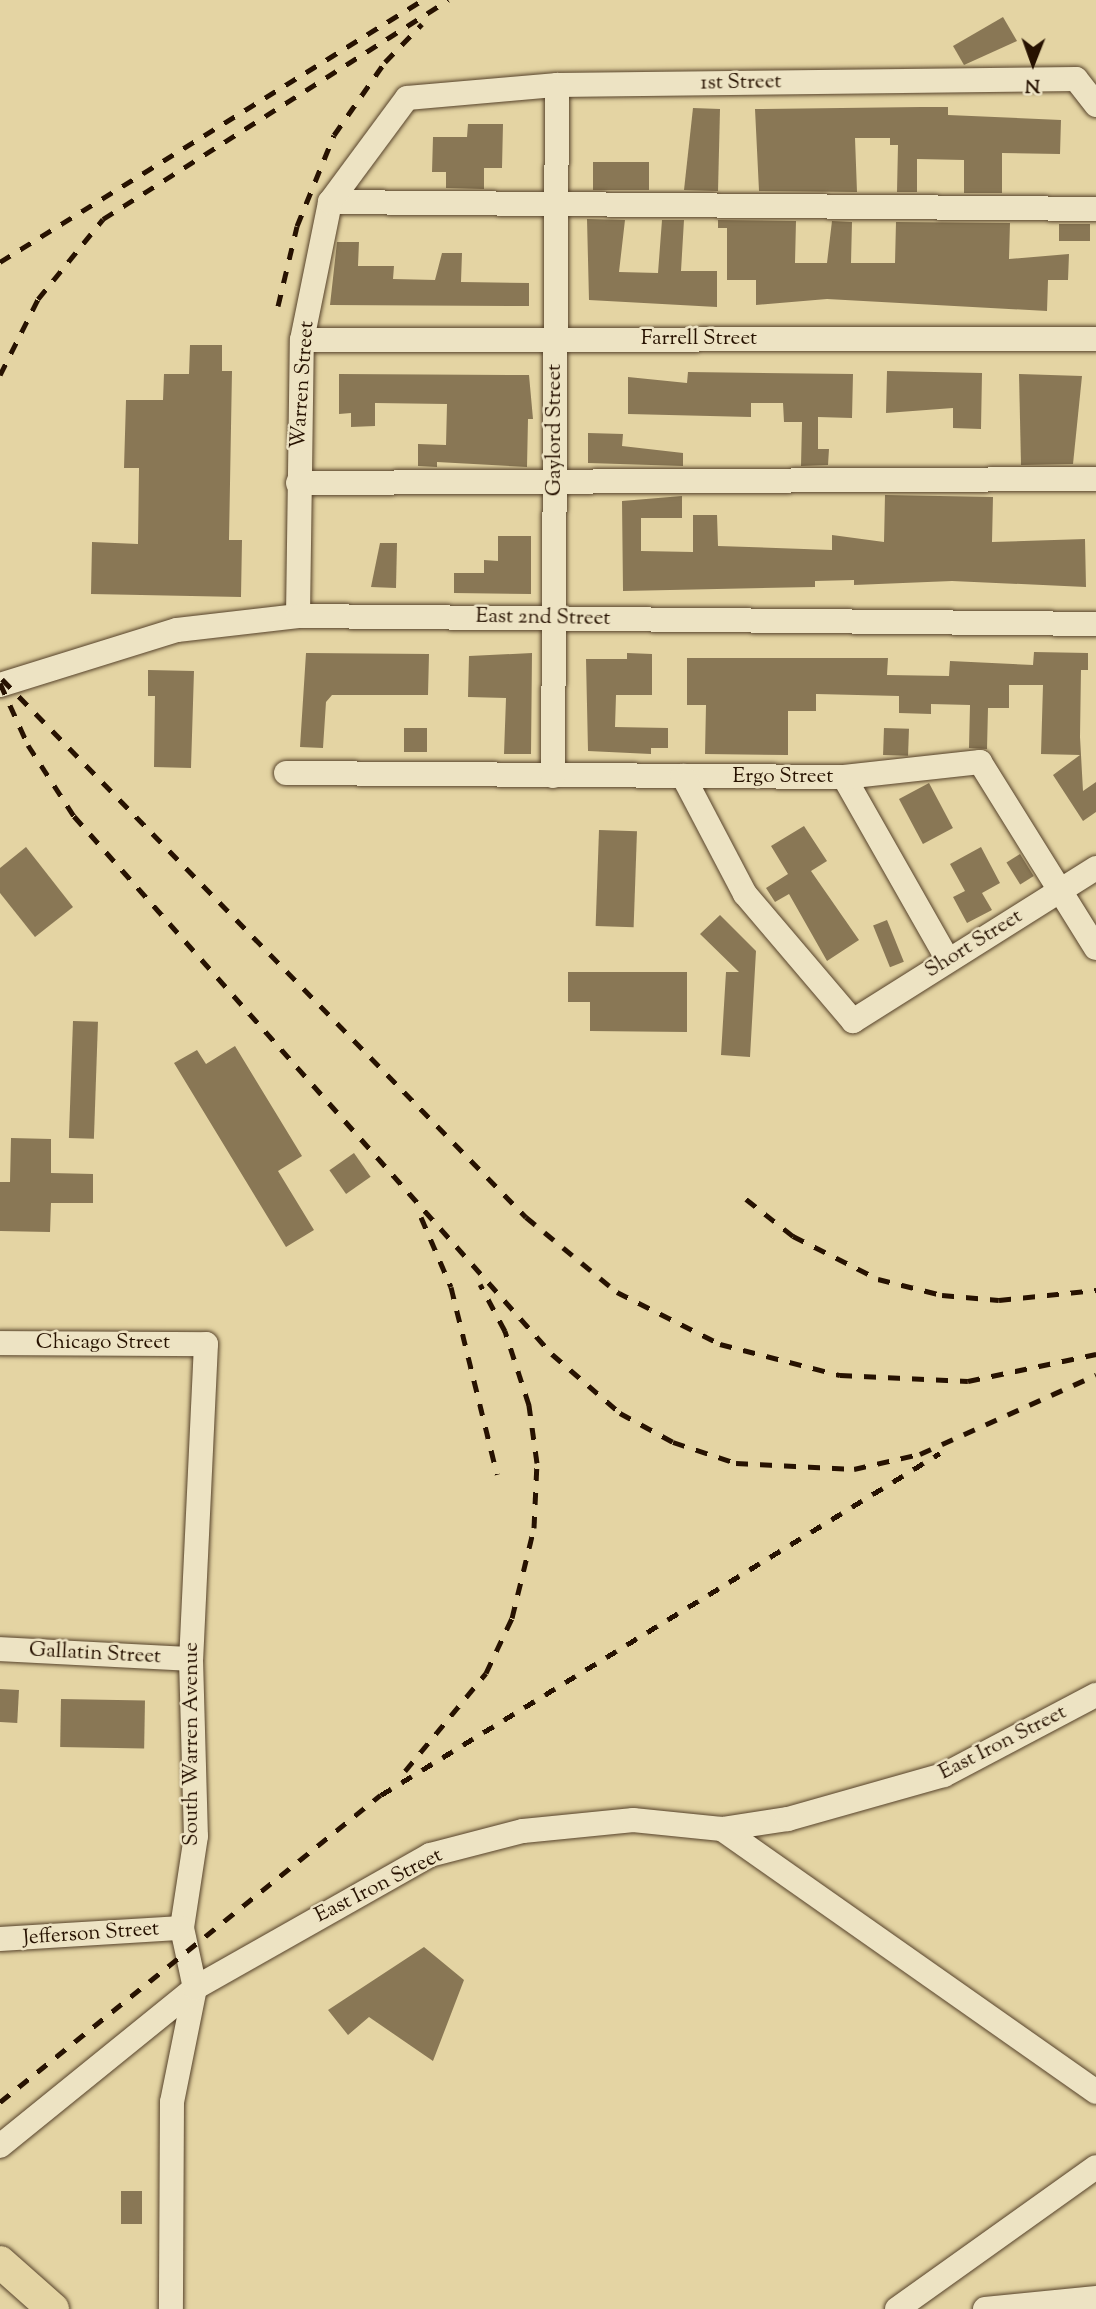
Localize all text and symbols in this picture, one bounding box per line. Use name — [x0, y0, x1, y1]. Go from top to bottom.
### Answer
north arrow — [998, 28, 1068, 98]
street label: 1st Street — [700, 70, 782, 96]
text: N — [1025, 71, 1040, 98]
street label: Warren Street — [286, 320, 320, 450]
street label: Farrell Street — [641, 326, 757, 352]
street label: Gaylord Street — [542, 364, 568, 496]
street label: East 2nd Street — [475, 604, 611, 632]
street label: Ergo Street — [733, 764, 833, 790]
street label: Short Street — [921, 904, 1027, 984]
street label: Chicago Street — [36, 1330, 170, 1356]
street label: Gallatin Street — [28, 1638, 162, 1670]
street label: South Warren Avenue — [179, 1642, 205, 1846]
street label: East Iron Street — [935, 1700, 1071, 1786]
street label: East Iron Street — [311, 1843, 447, 1929]
street label: Jefferson Street — [22, 1917, 160, 1951]

